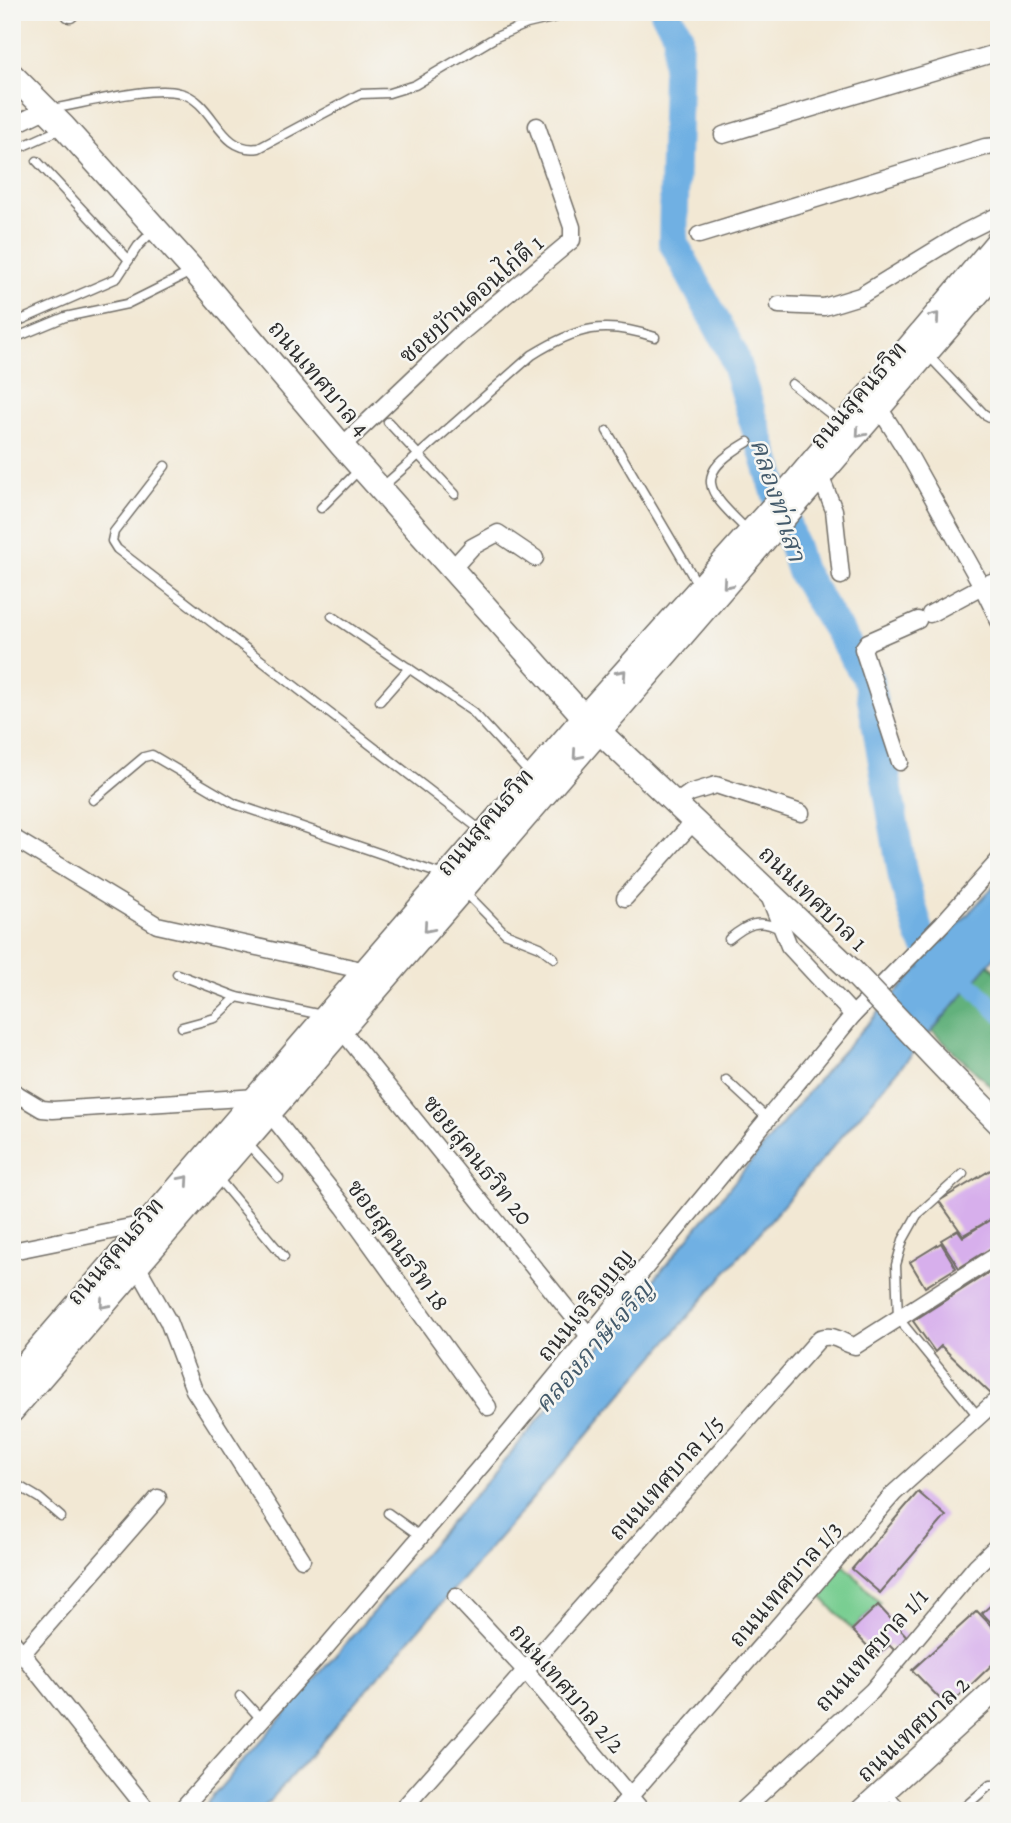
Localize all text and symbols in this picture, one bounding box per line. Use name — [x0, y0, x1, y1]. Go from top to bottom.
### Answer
street label: ซอยบัานดอนไก่ดี 1 — [391, 226, 550, 371]
one-way arrow — [927, 312, 939, 325]
street label: ถนนเทศบาล 4 — [261, 313, 377, 443]
street label: ถนนสุคนธวิท — [802, 334, 914, 456]
one-way arrow — [856, 425, 868, 438]
water label: คลองท่าเสา — [742, 434, 815, 567]
one-way arrow — [723, 576, 735, 589]
one-way arrow — [614, 670, 626, 683]
one-way arrow — [573, 747, 585, 760]
street label: ถนนสุคนธวิท — [429, 761, 541, 883]
street label: ถนนเทศบาล 1 — [752, 838, 874, 958]
one-way arrow — [424, 920, 436, 933]
street label: ซอยสุคนธวิท 20 — [415, 1088, 541, 1232]
street label: ซอยสุคนธวิท 18 — [340, 1173, 456, 1317]
one-way arrow — [177, 1175, 189, 1188]
street label: ถนนสุคนธวิท — [59, 1190, 171, 1312]
street label: ถนนเจริญบุญ — [529, 1242, 641, 1368]
water label: คลองภาษีเจริญ — [526, 1271, 663, 1421]
one-way arrow — [100, 1296, 112, 1309]
street label: ถนนเทศบาล 1/5 — [601, 1409, 731, 1547]
street label: ถนนเทศบาล 1/3 — [721, 1514, 849, 1654]
street label: ถนนเทศบาล 1/1 — [807, 1581, 935, 1719]
street label: ถนนเทศบาล 2/2 — [502, 1616, 632, 1760]
street label: ถนนเทศบาล 2 — [850, 1668, 976, 1790]

